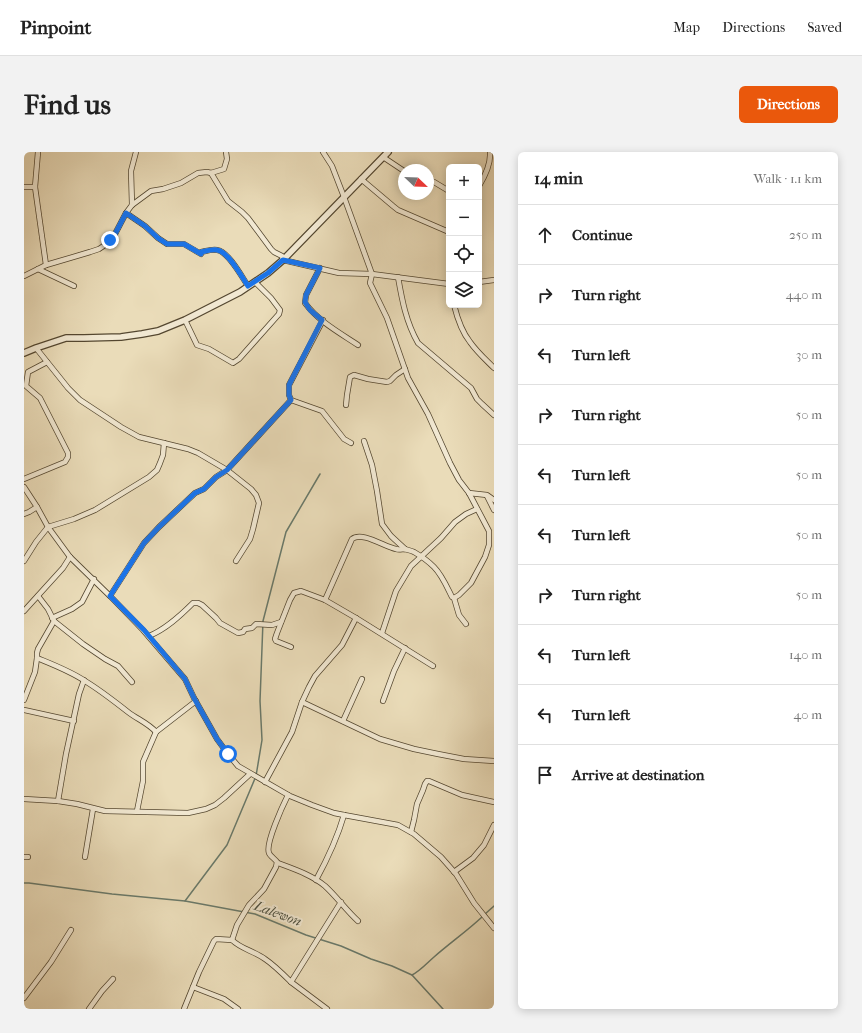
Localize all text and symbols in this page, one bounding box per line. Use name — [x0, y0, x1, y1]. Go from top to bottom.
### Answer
text: Pinpoint — [20, 17, 91, 39]
text: Map — [673, 19, 700, 36]
text: Directions — [722, 19, 785, 36]
text: Saved — [807, 19, 842, 36]
button: Directions — [739, 86, 838, 123]
text: Find us — [24, 88, 111, 121]
north arrow — [398, 164, 434, 200]
map controls — [446, 164, 482, 308]
button: + — [446, 164, 482, 200]
text: 14 min — [534, 168, 583, 188]
text: Walk · 1.1 km — [754, 171, 822, 186]
button: − — [446, 200, 482, 236]
icon: ahead — [534, 224, 556, 246]
text: Continue — [572, 226, 632, 244]
text: 250 m — [789, 227, 822, 242]
route end — [101, 231, 119, 249]
button: locate — [446, 236, 482, 272]
button: layers — [446, 272, 482, 308]
icon: right — [534, 284, 556, 306]
text: Turn right — [572, 286, 641, 304]
text: 440 m — [786, 287, 822, 302]
icon: left — [534, 344, 556, 366]
text: Turn left — [572, 346, 630, 364]
text: 30 m — [796, 347, 822, 362]
icon: right — [534, 404, 556, 426]
text: Turn right — [572, 406, 641, 424]
text: 50 m — [796, 407, 822, 422]
icon: left — [534, 464, 556, 486]
text: Turn left — [572, 466, 630, 484]
text: 50 m — [796, 467, 822, 482]
icon: left — [534, 524, 556, 546]
text: Turn left — [572, 526, 630, 544]
text: 50 m — [796, 527, 822, 542]
icon: right — [534, 584, 556, 606]
text: Turn right — [572, 586, 641, 604]
text: 50 m — [796, 587, 822, 602]
icon: left — [534, 644, 556, 666]
text: Turn left — [572, 646, 630, 664]
text: 140 m — [789, 647, 822, 662]
icon: left — [534, 704, 556, 726]
text: Turn left — [572, 706, 630, 724]
text: 40 m — [794, 707, 822, 722]
route start — [219, 745, 237, 763]
icon: arrive — [534, 764, 556, 786]
text: Arrive at destination — [572, 766, 704, 784]
water label: Lalewon — [251, 897, 304, 930]

